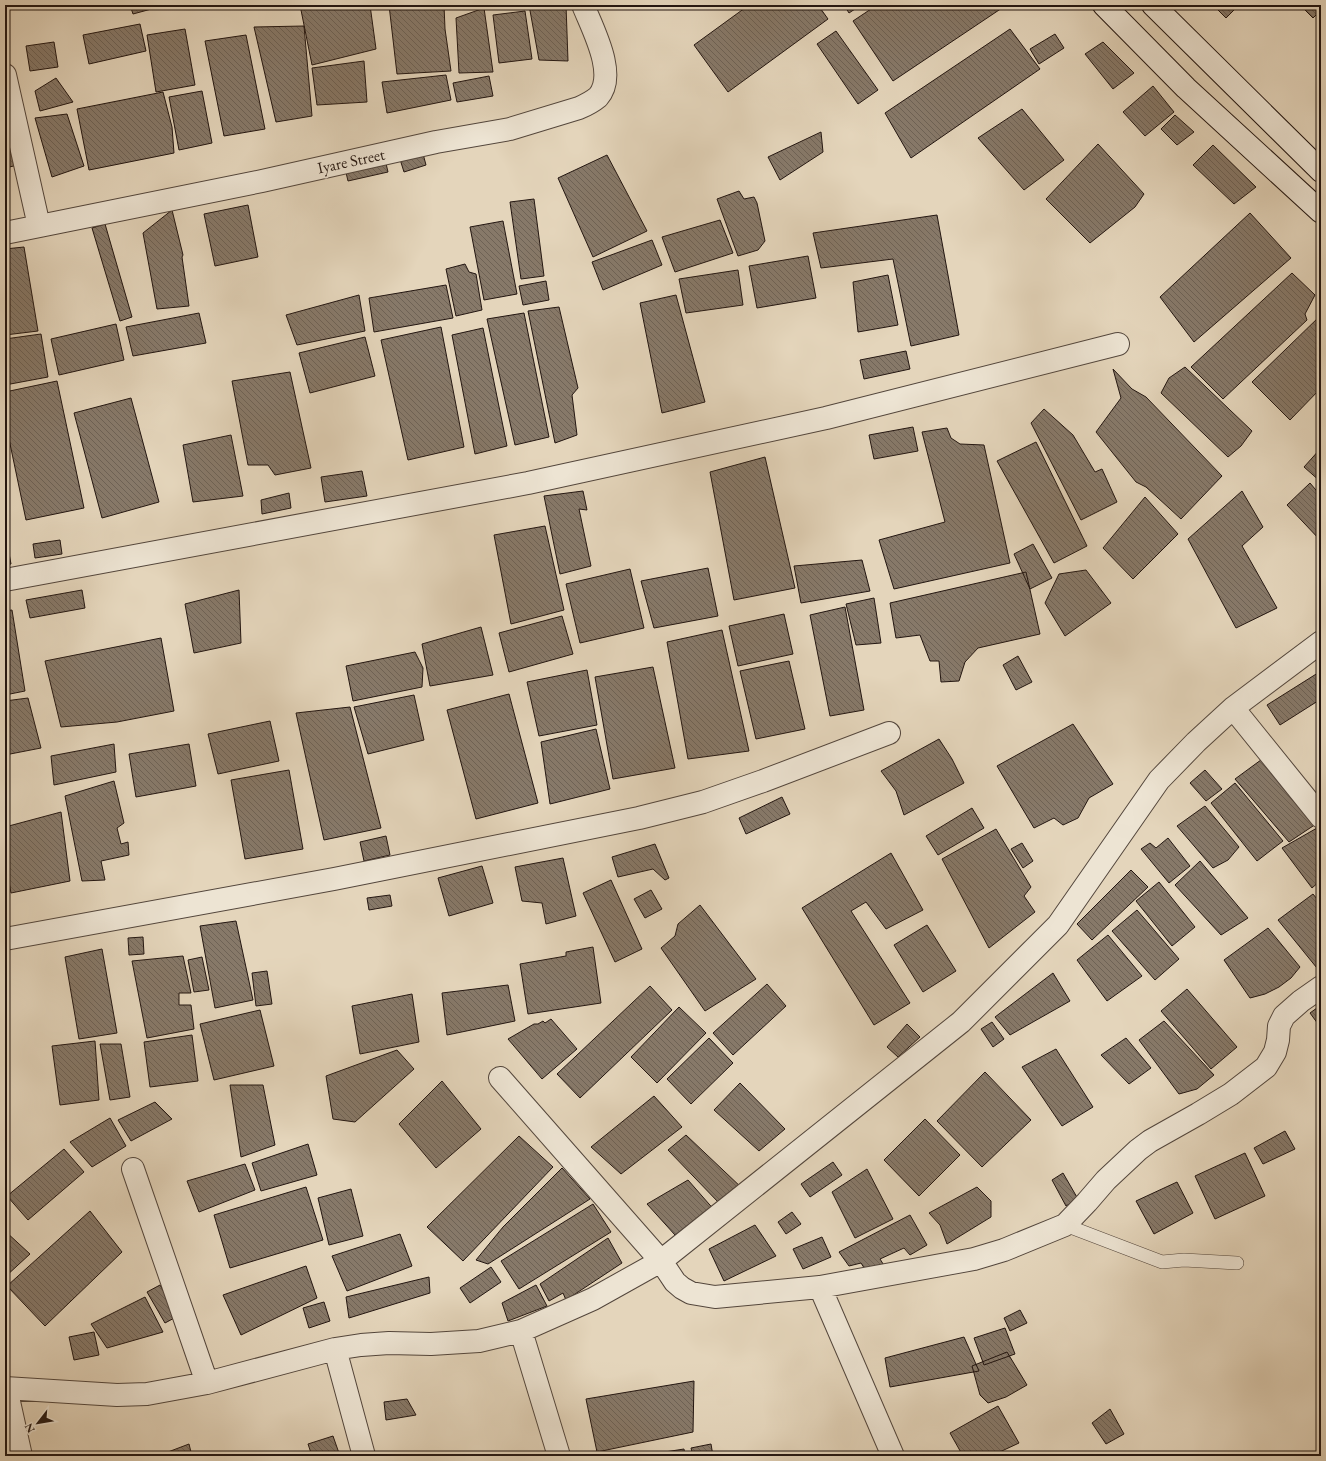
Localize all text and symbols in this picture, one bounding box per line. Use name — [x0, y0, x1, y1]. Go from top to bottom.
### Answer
street label: Iyare Street — [315, 144, 387, 178]
north arrow — [18, 1403, 58, 1443]
text: N — [21, 1421, 38, 1436]

